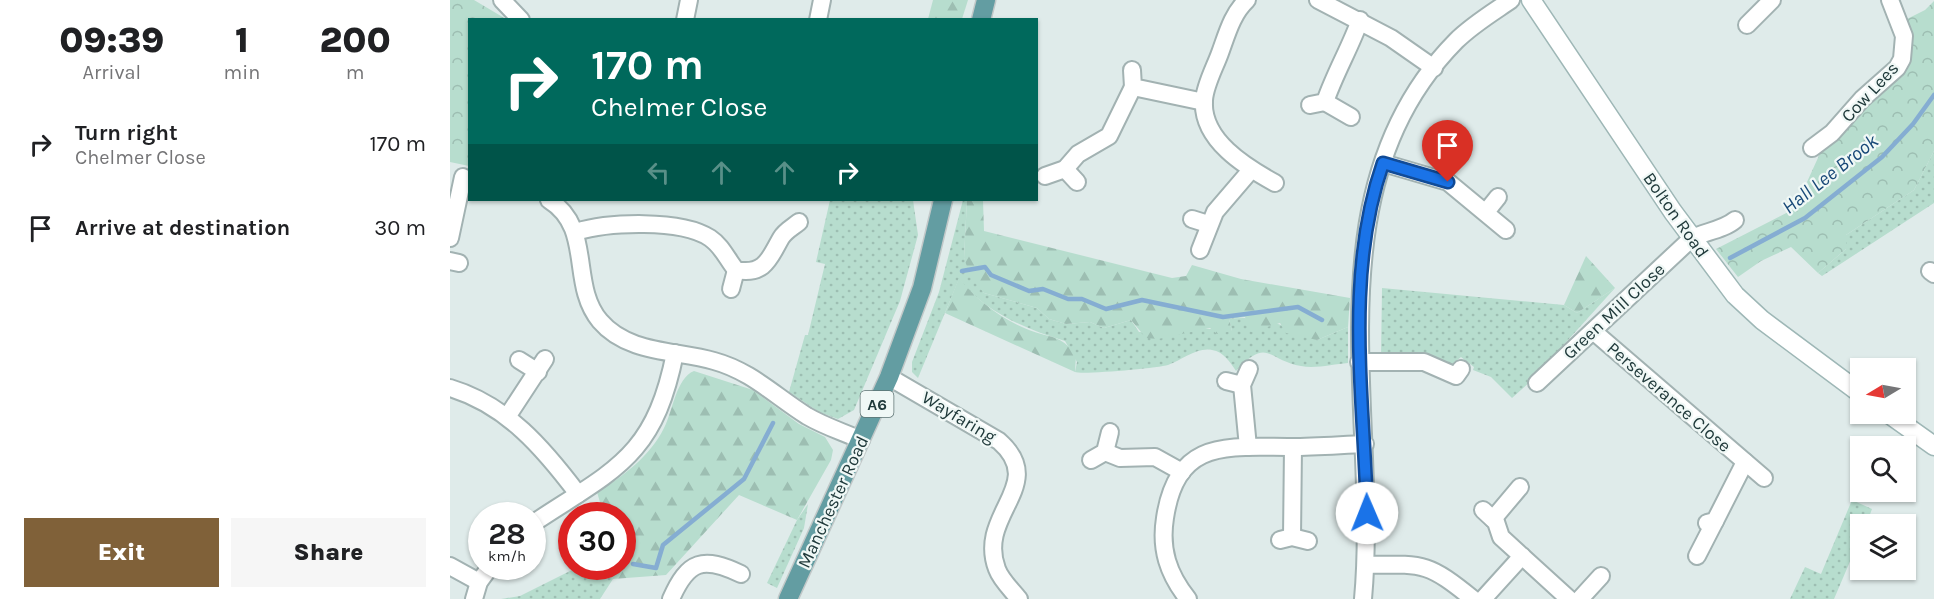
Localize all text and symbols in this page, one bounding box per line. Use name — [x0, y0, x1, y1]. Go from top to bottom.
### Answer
text: 09:39 — [59, 19, 164, 61]
text: 1 — [235, 19, 249, 61]
text: 200 — [320, 19, 391, 61]
text: 170 m — [591, 40, 704, 90]
icon: right — [492, 42, 570, 120]
street label: Cow Lees — [1837, 57, 1903, 127]
text: Arrival — [83, 61, 141, 84]
text: min — [224, 61, 260, 84]
text: m — [346, 61, 365, 84]
text: Chelmer Close — [591, 91, 768, 123]
text: Turn right — [75, 120, 178, 146]
pin — [1422, 120, 1473, 182]
icon: right — [24, 128, 57, 161]
icon: arrive — [1431, 129, 1464, 162]
water label: Hall Lee Brook — [1777, 129, 1883, 219]
text: 170 m — [370, 131, 426, 157]
text: Chelmer Close — [75, 146, 206, 169]
icon: left — [642, 156, 675, 189]
icon: ahead — [705, 156, 738, 189]
icon: ahead — [768, 156, 801, 189]
icon: right — [831, 156, 864, 189]
street label: Bolton Road — [1639, 168, 1713, 262]
icon: arrive — [24, 212, 57, 245]
text: Arrive at destination — [75, 215, 290, 241]
text: 30 m — [374, 215, 426, 241]
street label: Green Mill Close — [1558, 258, 1670, 364]
street label: Perseverance Close — [1602, 337, 1736, 457]
north arrow — [1850, 358, 1916, 424]
map controls — [1850, 358, 1916, 580]
street label: Wayfaring — [918, 386, 1000, 448]
road number: A6 — [860, 391, 894, 417]
street label: Manchester Road — [793, 433, 873, 571]
button: search — [1850, 436, 1916, 502]
position arrow — [1335, 481, 1399, 545]
speed limit sign: 30 — [558, 502, 636, 580]
button: layers — [1850, 514, 1916, 580]
text: 28 — [488, 516, 526, 552]
button: Exit — [24, 518, 219, 587]
button: Share — [231, 518, 426, 587]
text: km/h — [488, 547, 526, 565]

